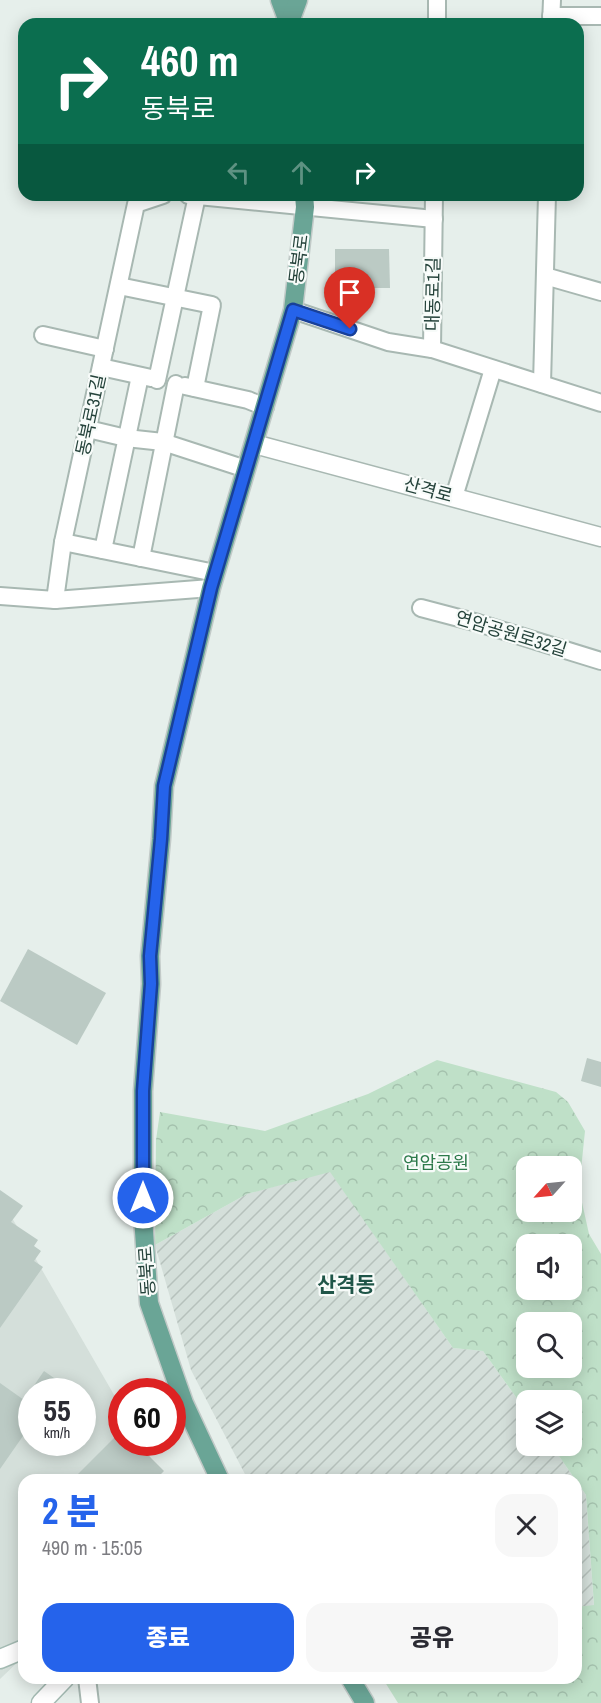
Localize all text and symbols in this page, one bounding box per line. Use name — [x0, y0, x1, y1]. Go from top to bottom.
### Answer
text: 460 m — [141, 33, 239, 89]
icon: right — [42, 42, 120, 120]
text: 동북로 — [141, 90, 216, 126]
icon: left — [222, 156, 255, 189]
icon: ahead — [285, 156, 318, 189]
icon: right — [348, 156, 381, 189]
street label: 동북로 — [283, 233, 314, 285]
street label: 대동로1길 — [419, 257, 446, 331]
pin — [324, 267, 375, 329]
icon: arrive — [333, 276, 366, 309]
street label: 동북로31길 — [70, 372, 111, 458]
street label: 산격로 — [401, 471, 455, 508]
street label: 연암공원로32길 — [452, 605, 570, 662]
park label: 연암공원 — [403, 1150, 469, 1175]
north arrow — [516, 1156, 582, 1222]
map controls — [516, 1156, 582, 1456]
position arrow — [111, 1166, 175, 1230]
button: sound — [516, 1234, 582, 1300]
street label: 동북로 — [132, 1245, 161, 1297]
district label: 산격동 — [317, 1270, 375, 1299]
button: search — [516, 1312, 582, 1378]
speed limit sign: 60 — [108, 1378, 186, 1456]
text: 55 — [43, 1390, 71, 1430]
button: layers — [516, 1390, 582, 1456]
text: km/h — [44, 1422, 70, 1443]
text: 2 분 — [42, 1487, 100, 1535]
button: close — [495, 1494, 558, 1557]
text: 490 m · 15:05 — [42, 1534, 142, 1561]
button: 종료 — [42, 1603, 294, 1672]
button: 공유 — [306, 1603, 558, 1672]

